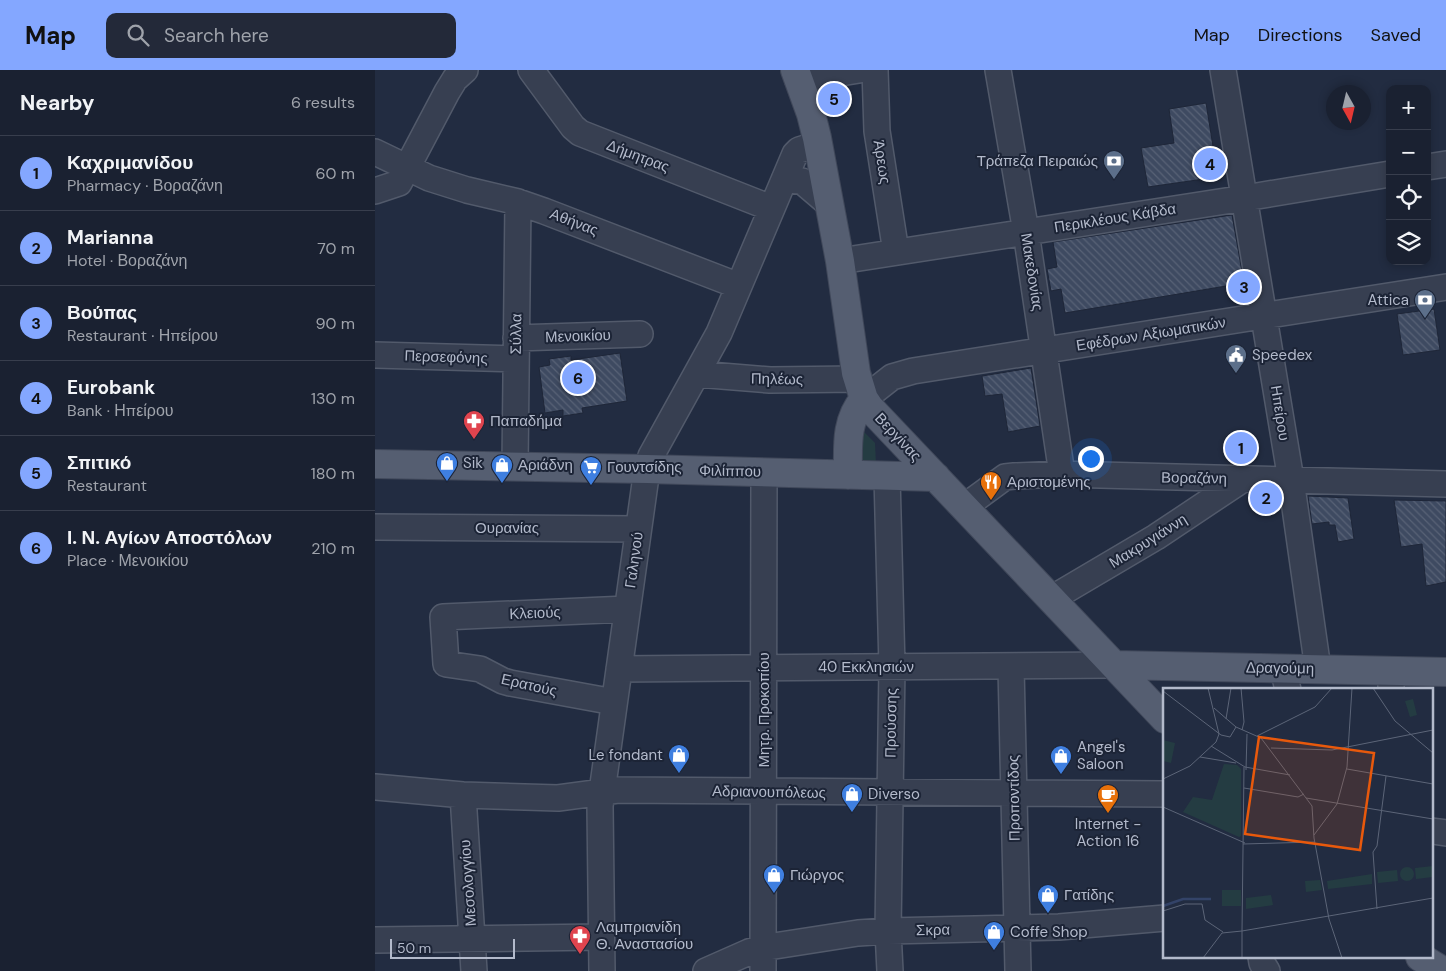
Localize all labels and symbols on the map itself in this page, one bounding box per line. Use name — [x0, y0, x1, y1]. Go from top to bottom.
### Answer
pin: 5 — [818, 80, 850, 118]
north arrow — [1326, 85, 1371, 130]
street label: Δήμητρας — [604, 135, 672, 177]
street label: Άρεως — [869, 139, 895, 185]
pin: 4 — [1194, 145, 1226, 183]
bank icon: Τράπεζα Πειραιώς — [1102, 149, 1126, 180]
place label: Τράπεζα Πειραιώς — [977, 151, 1098, 171]
street label: Περικλέους Κάβδα — [1053, 198, 1178, 237]
street label: Αθήνας — [547, 204, 601, 240]
street label: Μακεδονίας — [1016, 232, 1048, 312]
pin: 3 — [1228, 268, 1260, 306]
bank icon: Attica — [1413, 288, 1437, 319]
place label: Attica — [1368, 290, 1409, 310]
street label: Εφέδρων Αξιωματικών — [1075, 312, 1227, 356]
street label: Σύλλα — [506, 313, 526, 355]
street label: Μενοικίου — [545, 325, 611, 347]
public building icon: Speedex — [1224, 343, 1248, 374]
place label: Speedex — [1252, 345, 1313, 365]
street label: Περσεφόνης — [404, 346, 488, 368]
pin: 6 — [562, 359, 594, 397]
street label: Πηλέως — [751, 369, 803, 389]
street label: Ηπείρου — [1266, 384, 1294, 442]
street label: Βεργίνας — [870, 408, 926, 466]
pharmacy icon: Παπαδήμα — [462, 409, 486, 440]
place label: Παπαδήμα — [490, 411, 562, 431]
pin: 1 — [1225, 429, 1257, 467]
your location — [1078, 446, 1104, 472]
shop icon: Sik — [435, 451, 459, 482]
place label: Sik — [463, 453, 483, 473]
shop icon: Αριάδνη — [490, 453, 514, 484]
place label: Αριάδνη — [518, 455, 573, 475]
supermarket icon: Γουντσίδης — [579, 455, 603, 486]
place label: Γουντσίδης — [607, 457, 682, 477]
street label: Φιλίππου — [699, 460, 761, 482]
street label: Βοραζάνη — [1161, 467, 1227, 489]
restaurant icon: Αριστομένης — [979, 470, 1003, 501]
place label: Αριστομένης — [1007, 472, 1091, 492]
pin: 2 — [1250, 479, 1282, 517]
street label: Μακρυγιάννη — [1105, 509, 1191, 573]
street label: Ουρανίας — [475, 518, 539, 538]
street label: Γαληνού — [620, 530, 648, 590]
street label: Κλειούς — [509, 602, 561, 624]
street label: Μητρ. Προκοπίου — [754, 652, 774, 768]
street label: 40 Εκκλησιών — [818, 657, 914, 677]
street label: Δραγούμη — [1246, 657, 1314, 679]
street label: Ερατούς — [499, 669, 559, 701]
street label: Προύσσης — [880, 688, 902, 758]
inset map — [1163, 688, 1433, 958]
place label: Angel's Saloon — [1077, 737, 1125, 774]
shop icon: Le fondant — [667, 743, 691, 774]
shop icon: Angel's Saloon — [1049, 744, 1073, 775]
place label: Le fondant — [589, 745, 663, 765]
street label: Προποντίδος — [1003, 755, 1025, 841]
street label: Αδριανουπόλεως — [712, 781, 826, 803]
shop icon: Diverso — [840, 782, 864, 813]
cafe icon: Internet - Action 16 — [1096, 783, 1120, 814]
place label: Diverso — [868, 784, 920, 804]
place label: Internet - Action 16 — [1075, 814, 1141, 851]
street label: Μεσολογγίου — [455, 839, 481, 927]
shop icon: Γιώργος — [762, 863, 786, 894]
place label: Γιώργος — [790, 865, 844, 885]
shop icon: Γατίδης — [1036, 883, 1060, 914]
place label: Γατίδης — [1064, 885, 1114, 905]
place label: Λαμπριανίδη Θ. Αναστασίου — [596, 917, 693, 954]
street label: Σκρα — [916, 920, 950, 940]
shop icon: Coffe Shop — [982, 920, 1006, 951]
place label: Coffe Shop — [1010, 922, 1088, 942]
pharmacy icon: Λαμπριανίδη Θ. Αναστασίου — [568, 924, 592, 955]
scale bar — [390, 936, 515, 959]

